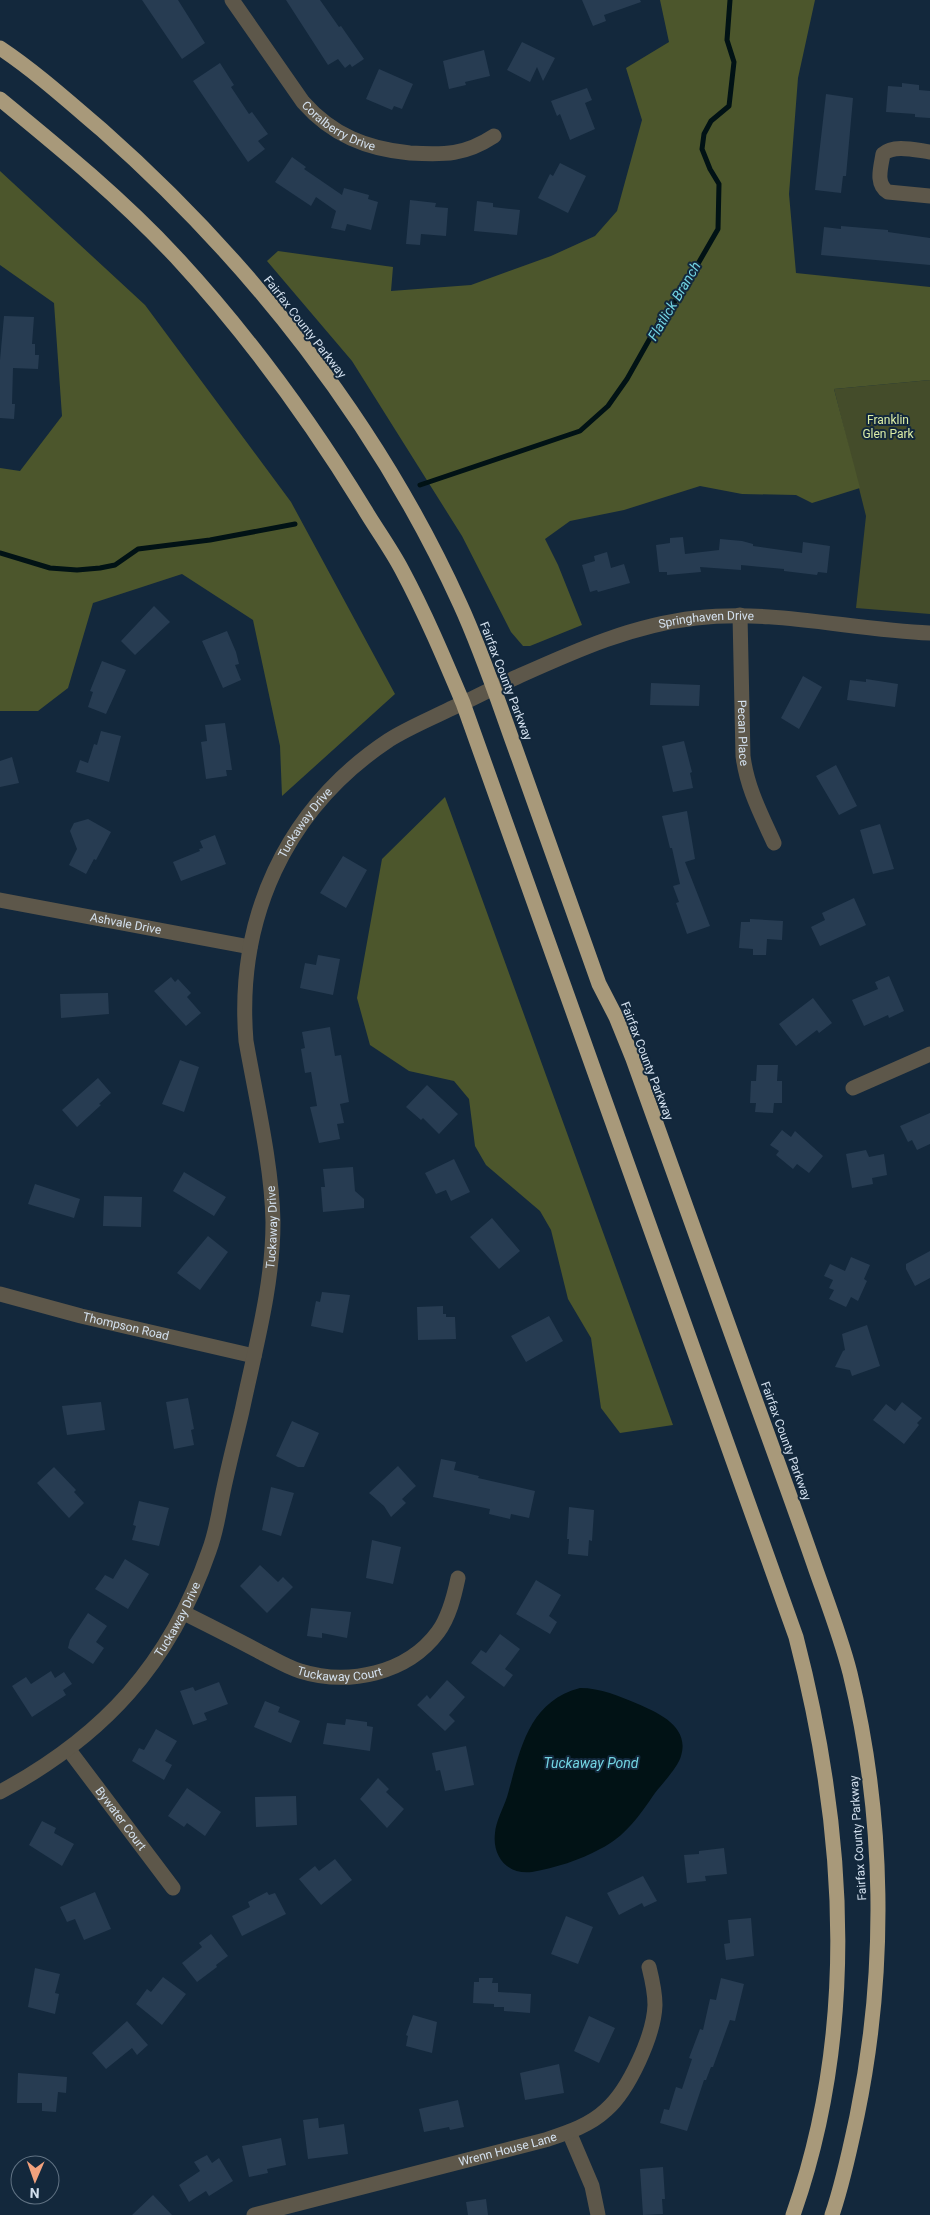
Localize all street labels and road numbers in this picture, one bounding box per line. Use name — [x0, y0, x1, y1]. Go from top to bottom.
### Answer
street label: Coralberry Drive — [299, 98, 377, 154]
street label: Fairfax County Parkway — [261, 273, 349, 381]
street label: Springhaven Drive — [657, 609, 754, 631]
street label: Fairfax County Parkway — [477, 620, 535, 742]
street label: Pecan Place — [735, 700, 751, 767]
street label: Tuckaway Drive — [275, 785, 335, 860]
street label: Ashvale Drive — [89, 910, 163, 937]
street label: Fairfax County Parkway — [618, 1000, 676, 1122]
street label: Tuckaway Drive — [263, 1185, 280, 1270]
street label: Thompson Road — [81, 1310, 170, 1343]
street label: Fairfax County Parkway — [758, 1380, 814, 1503]
street label: Tuckaway Drive — [152, 1580, 203, 1660]
street label: Tuckaway Court — [295, 1664, 384, 1684]
street label: Fairfax County Parkway — [847, 1775, 869, 1901]
street label: Bywater Court — [92, 1784, 149, 1853]
street label: Wrenn House Lane — [457, 2130, 558, 2169]

